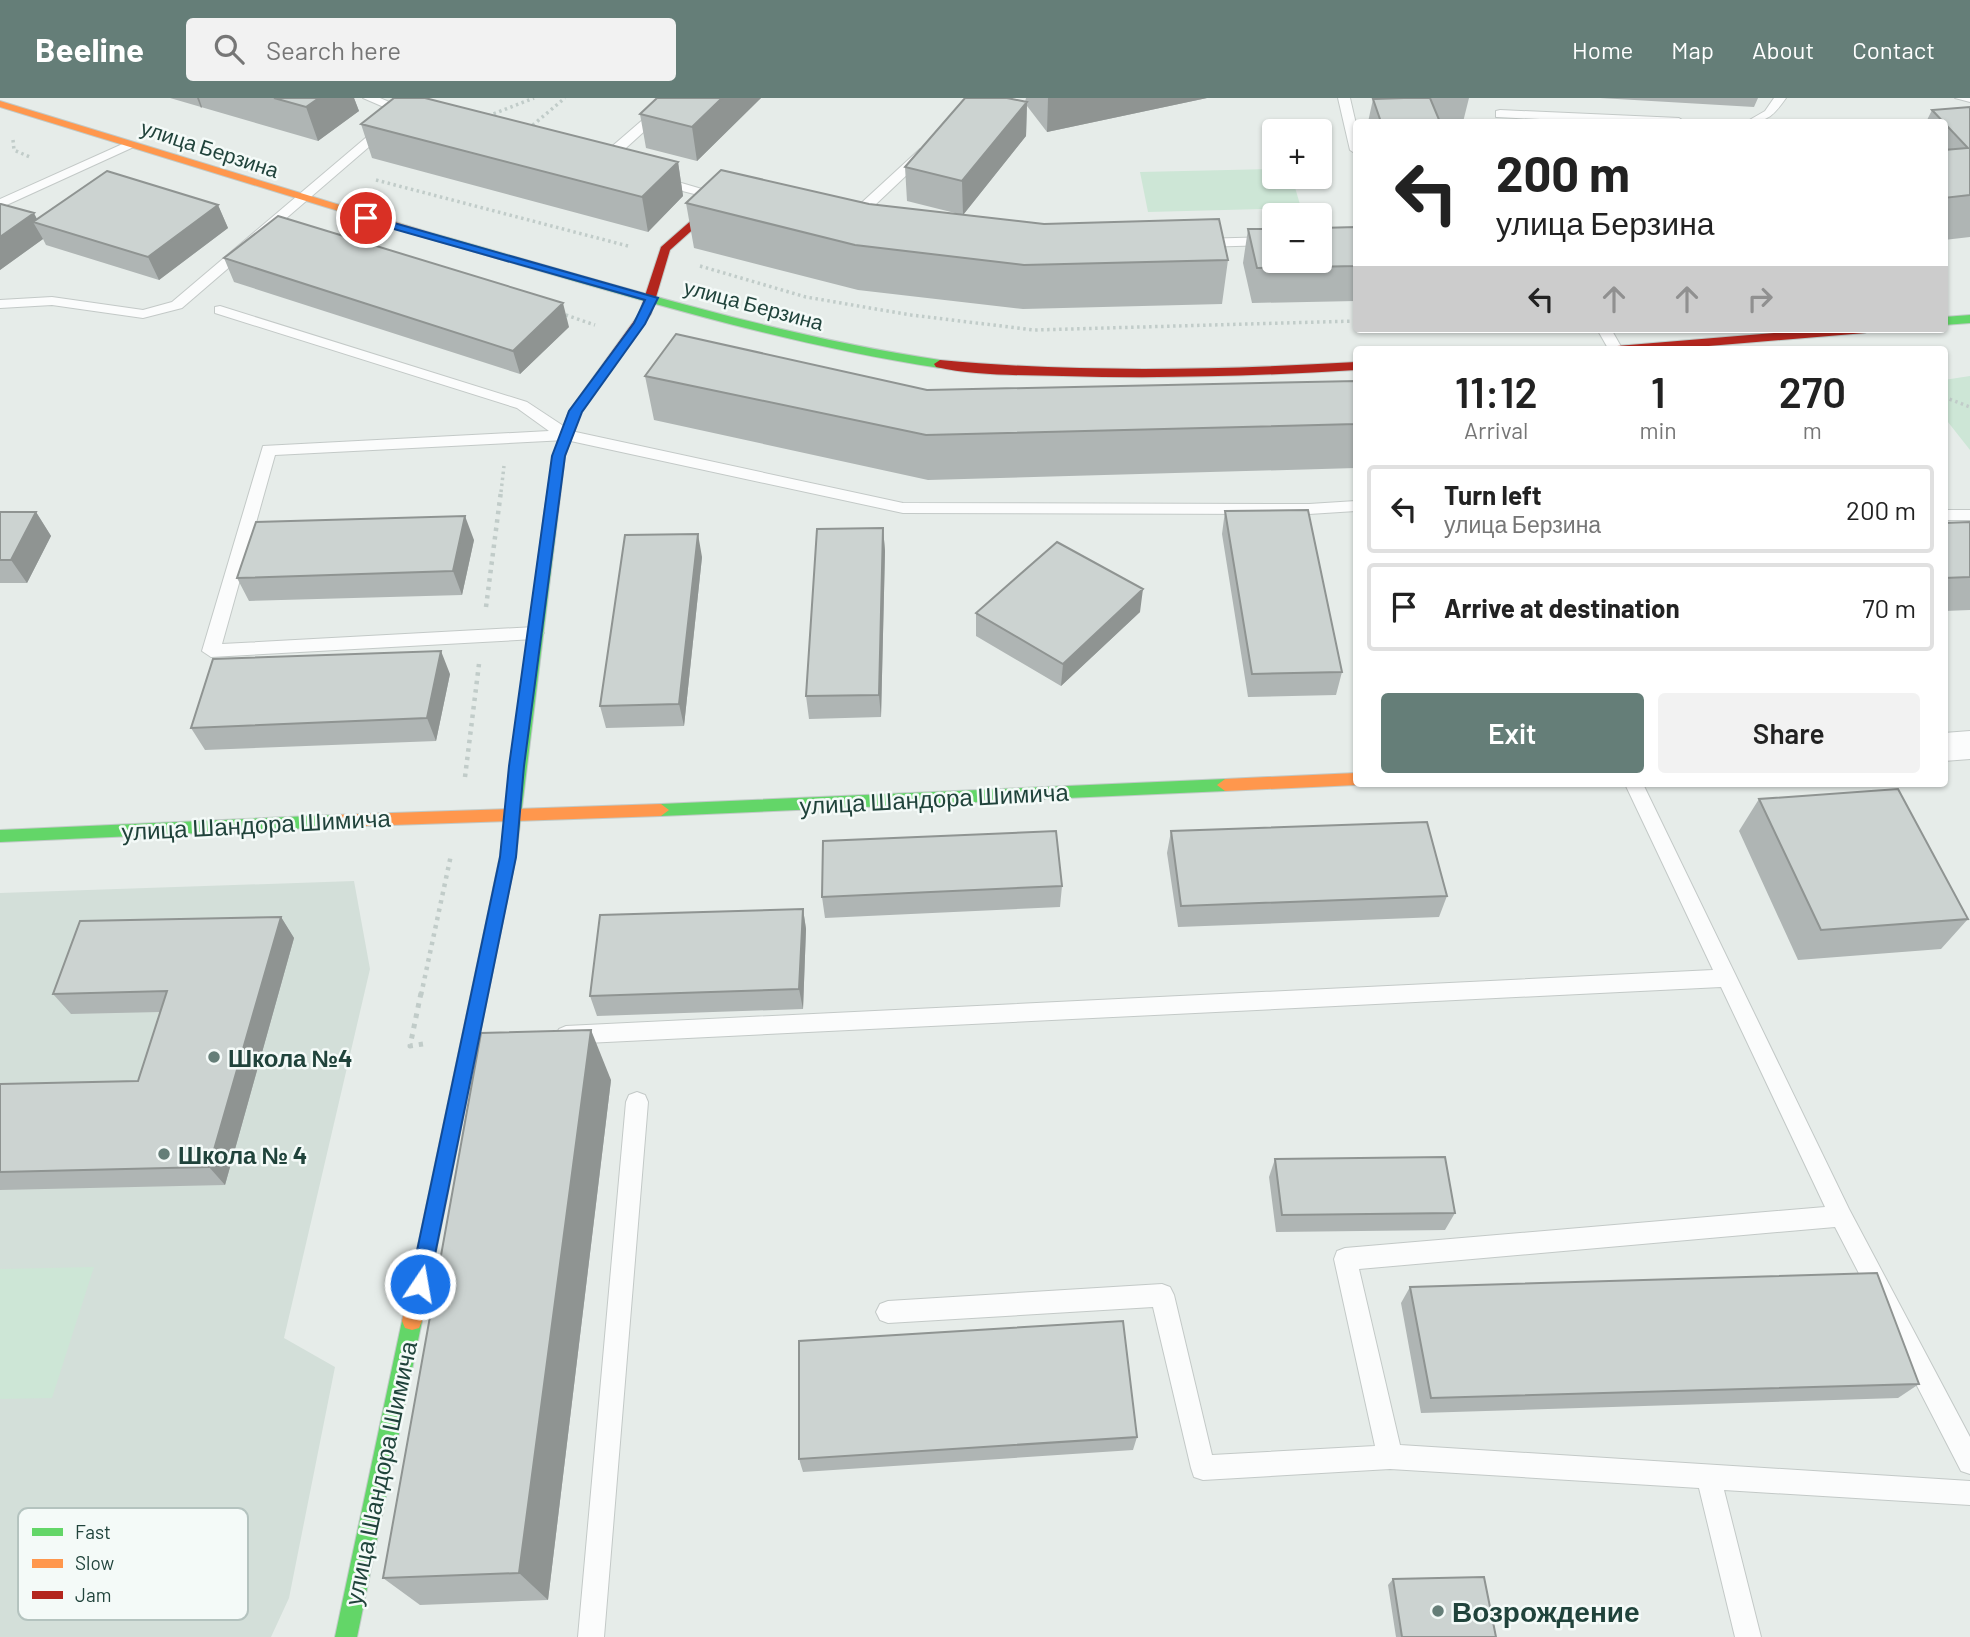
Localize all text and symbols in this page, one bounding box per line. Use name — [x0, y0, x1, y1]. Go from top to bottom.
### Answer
search box — [186, 18, 676, 81]
text: Beeline — [35, 29, 144, 69]
icon: search — [210, 30, 248, 68]
text: Search here — [266, 34, 401, 65]
text: Home — [1572, 35, 1633, 64]
text: Map — [1671, 35, 1714, 64]
text: About — [1752, 35, 1814, 64]
text: Contact — [1852, 35, 1935, 64]
street label: улица Берзина — [138, 114, 282, 182]
map controls — [1262, 119, 1332, 273]
button: + — [1262, 119, 1332, 189]
text: 200 m — [1496, 143, 1630, 202]
icon: left — [1381, 147, 1472, 238]
pin — [336, 188, 396, 248]
icon: arrive — [347, 199, 385, 237]
button: − — [1262, 203, 1332, 273]
text: улица Берзина — [1496, 203, 1715, 241]
street label: улица Берзина — [681, 273, 827, 335]
icon: left — [1522, 280, 1560, 318]
icon: ahead — [1595, 280, 1633, 318]
icon: ahead — [1668, 280, 1706, 318]
icon: right — [1741, 280, 1779, 318]
text: 11:12 — [1455, 366, 1538, 416]
text: 1 — [1651, 366, 1666, 416]
text: 270 — [1779, 366, 1846, 416]
text: Arrival — [1464, 416, 1528, 444]
text: min — [1639, 416, 1677, 444]
text: m — [1803, 416, 1822, 444]
text: Turn left — [1444, 479, 1542, 510]
icon: left — [1385, 490, 1423, 528]
text: 200 m — [1846, 494, 1916, 525]
text: улица Берзина — [1444, 510, 1601, 538]
icon: arrive — [1385, 588, 1423, 626]
text: Arrive at destination — [1444, 592, 1680, 623]
text: 70 m — [1862, 592, 1916, 623]
button: Exit — [1381, 693, 1644, 773]
button: Share — [1658, 693, 1920, 773]
street label: улица Шандора Шимича — [799, 776, 1070, 820]
street label: улица Шандора Шимича — [121, 802, 392, 846]
place label: Школа №4 — [228, 1043, 353, 1072]
marker: Школа №4 — [206, 1049, 222, 1065]
place label: Школа № 4 — [178, 1140, 307, 1169]
marker: Школа № 4 — [156, 1146, 172, 1162]
position arrow — [383, 1247, 457, 1321]
street label: улица Шандора Шимича — [338, 1338, 422, 1608]
legend — [18, 1508, 248, 1620]
text: Fast — [75, 1520, 111, 1543]
text: Slow — [75, 1551, 114, 1574]
text: Jam — [75, 1583, 111, 1606]
place label: Возрождение — [1452, 1594, 1640, 1628]
marker: Возрождение — [1430, 1603, 1446, 1619]

